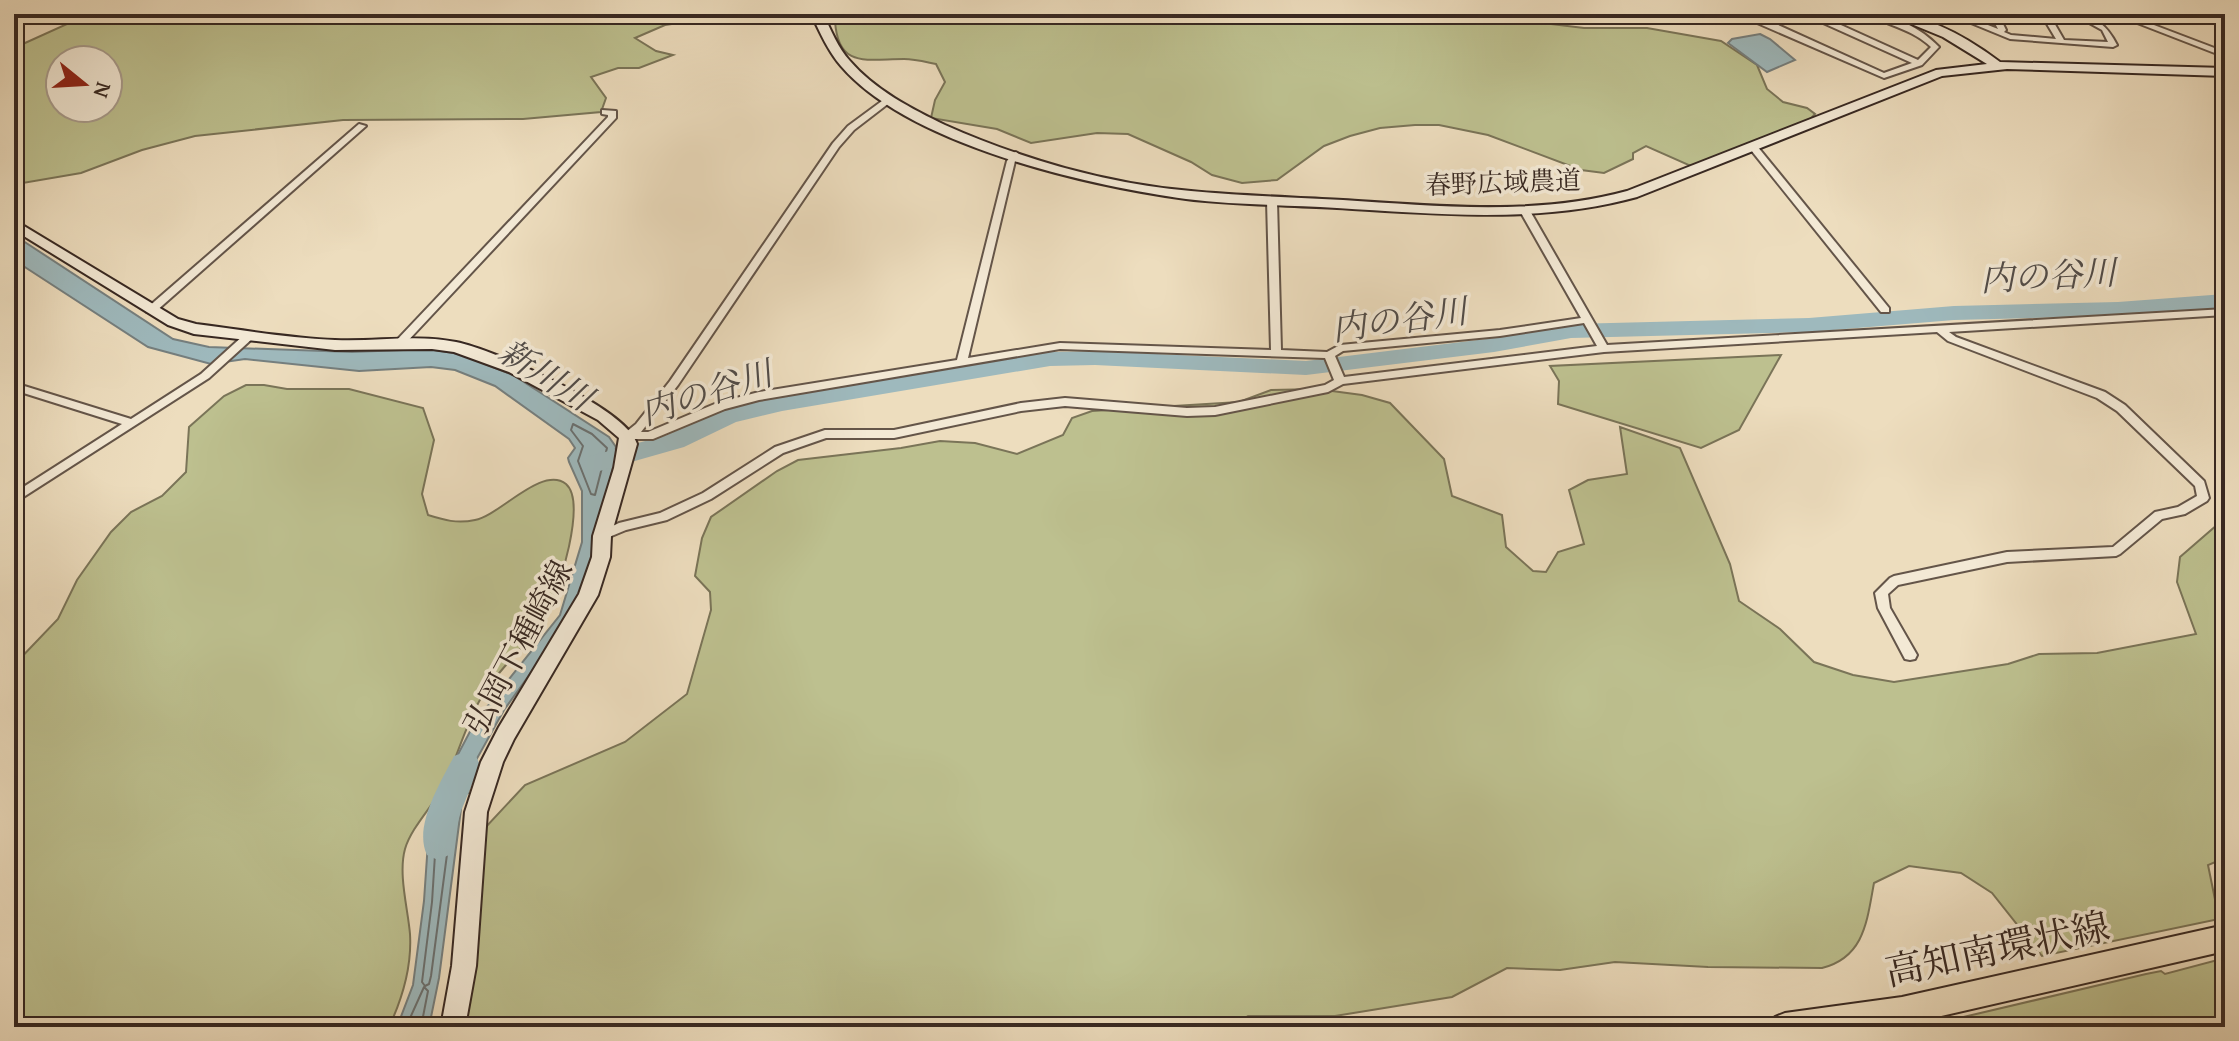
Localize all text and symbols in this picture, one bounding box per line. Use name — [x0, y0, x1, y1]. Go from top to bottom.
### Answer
north arrow — [44, 44, 124, 124]
text: N — [85, 78, 121, 102]
street label: 春野広域農道 — [1424, 160, 1582, 204]
water label: 内の谷川 — [1979, 247, 2121, 303]
water label: 内の谷川 — [1328, 285, 1474, 353]
water label: 新川川 — [490, 326, 606, 424]
water label: 内の谷川 — [634, 346, 782, 436]
street label: 弘岡下種崎線 — [452, 551, 584, 743]
street label: 高知南環状線 — [1880, 897, 2114, 999]

